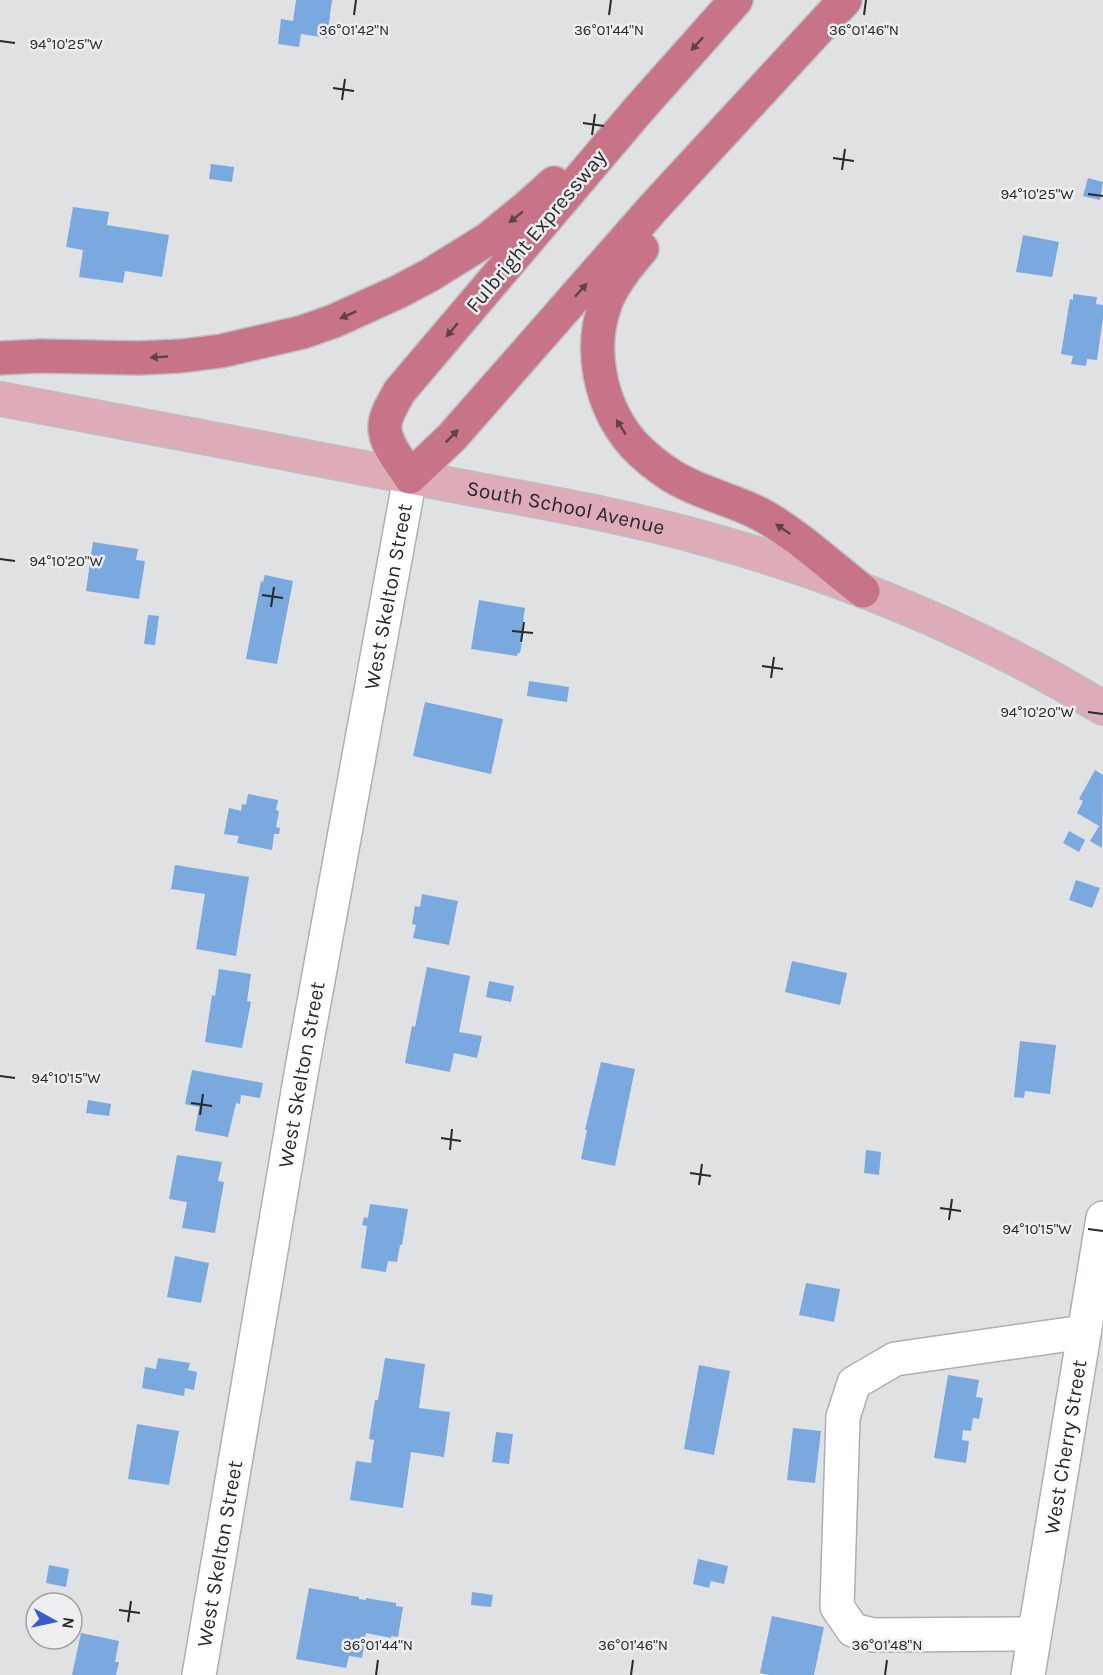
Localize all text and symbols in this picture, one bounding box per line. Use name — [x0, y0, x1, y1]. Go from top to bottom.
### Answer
text: 36°01'42"N — [319, 21, 389, 39]
text: 36°01'44"N — [574, 21, 644, 39]
text: 36°01'46"N — [829, 21, 899, 39]
text: 94°10'25"W — [29, 35, 103, 53]
one-way arrow — [690, 36, 704, 51]
street label: Fulbright Expressway — [461, 145, 611, 317]
text: 94°10'25"W — [1000, 185, 1074, 203]
one-way arrow — [508, 210, 523, 222]
one-way arrow — [574, 283, 587, 298]
one-way arrow — [340, 311, 357, 320]
one-way arrow — [445, 322, 458, 338]
one-way arrow — [149, 353, 168, 362]
one-way arrow — [616, 419, 627, 435]
one-way arrow — [445, 429, 459, 444]
street label: South School Avenue — [465, 476, 667, 540]
street label: West Skelton Street — [359, 501, 417, 692]
one-way arrow — [775, 524, 791, 535]
text: 94°10'20"W — [29, 552, 103, 570]
text: 94°10'20"W — [1000, 703, 1074, 721]
street label: West Skelton Street — [273, 979, 330, 1170]
text: 94°10'15"W — [31, 1069, 101, 1087]
text: 94°10'15"W — [1002, 1220, 1072, 1238]
street label: West Cherry Street — [1039, 1358, 1092, 1536]
street label: West Skelton Street — [192, 1459, 247, 1649]
north arrow — [24, 1591, 84, 1651]
text: N — [58, 1616, 79, 1630]
text: 36°01'44"N — [343, 1636, 413, 1654]
text: 36°01'46"N — [598, 1636, 668, 1654]
text: 36°01'48"N — [852, 1636, 922, 1654]

